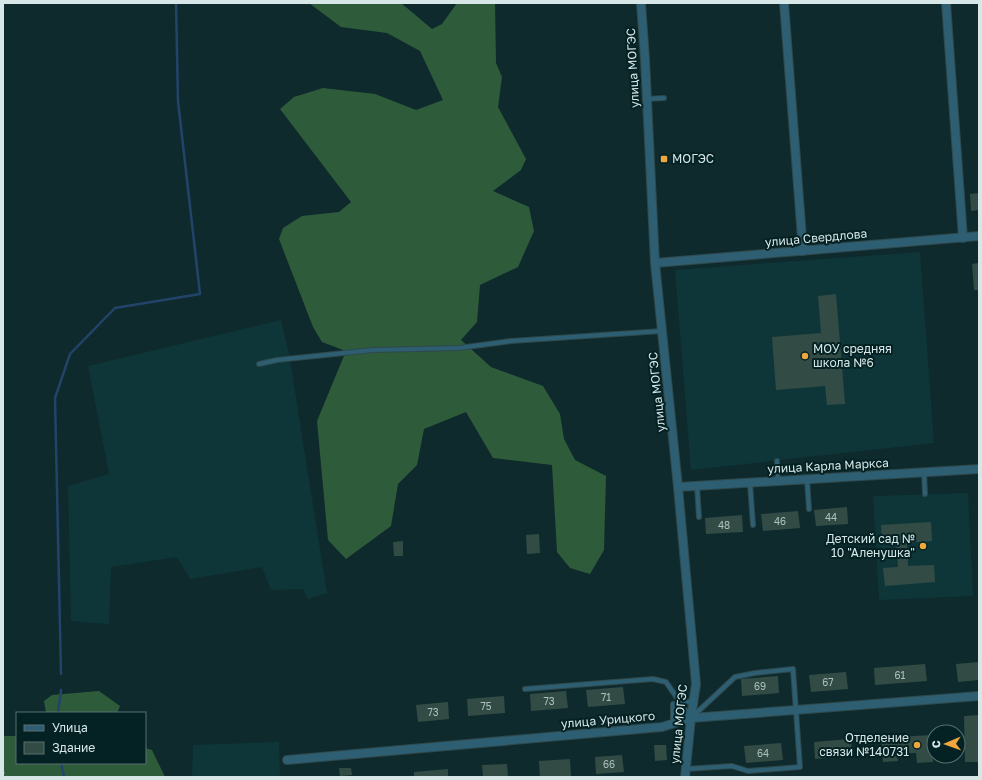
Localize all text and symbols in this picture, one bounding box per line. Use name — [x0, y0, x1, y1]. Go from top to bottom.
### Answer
street label: улица МОГЭС — [623, 28, 642, 108]
place label: МОГЭС — [672, 151, 714, 166]
marker: МОГЭС — [659, 154, 669, 164]
street label: улица Свердлова — [764, 226, 868, 249]
place label: МОУ средняя школа №6 — [813, 341, 892, 370]
street label: улица МОГЭС — [645, 351, 668, 433]
marker: МОУ средняя школа №6 — [800, 351, 810, 361]
street label: улица Карла Маркса — [767, 455, 889, 476]
house number: 44 — [825, 511, 837, 523]
house number: 46 — [774, 515, 786, 527]
house number: 48 — [718, 519, 730, 531]
place label: Детский сад № 10 "Аленушка" — [826, 531, 915, 560]
marker: Детский сад № 10 "Аленушка" — [918, 541, 928, 551]
house number: 61 — [895, 669, 906, 681]
house number: 67 — [822, 676, 834, 688]
house number: 69 — [754, 680, 766, 692]
street label: улица МОГЭС — [667, 683, 690, 765]
house number: 71 — [601, 691, 611, 703]
house number: 73 — [543, 695, 555, 707]
house number: 75 — [480, 700, 492, 712]
house number: 73 — [427, 706, 439, 718]
street label: улица Урицкого — [560, 708, 656, 731]
legend — [16, 712, 146, 764]
text: Улица — [52, 720, 88, 735]
north arrow — [926, 724, 966, 764]
place label: Отделение связи №140731 — [819, 730, 909, 759]
text: Здание — [52, 740, 95, 755]
marker: Отделение связи №140731 — [912, 740, 922, 750]
text: С — [929, 740, 942, 748]
house number: 64 — [757, 747, 769, 759]
house number: 66 — [603, 758, 615, 770]

